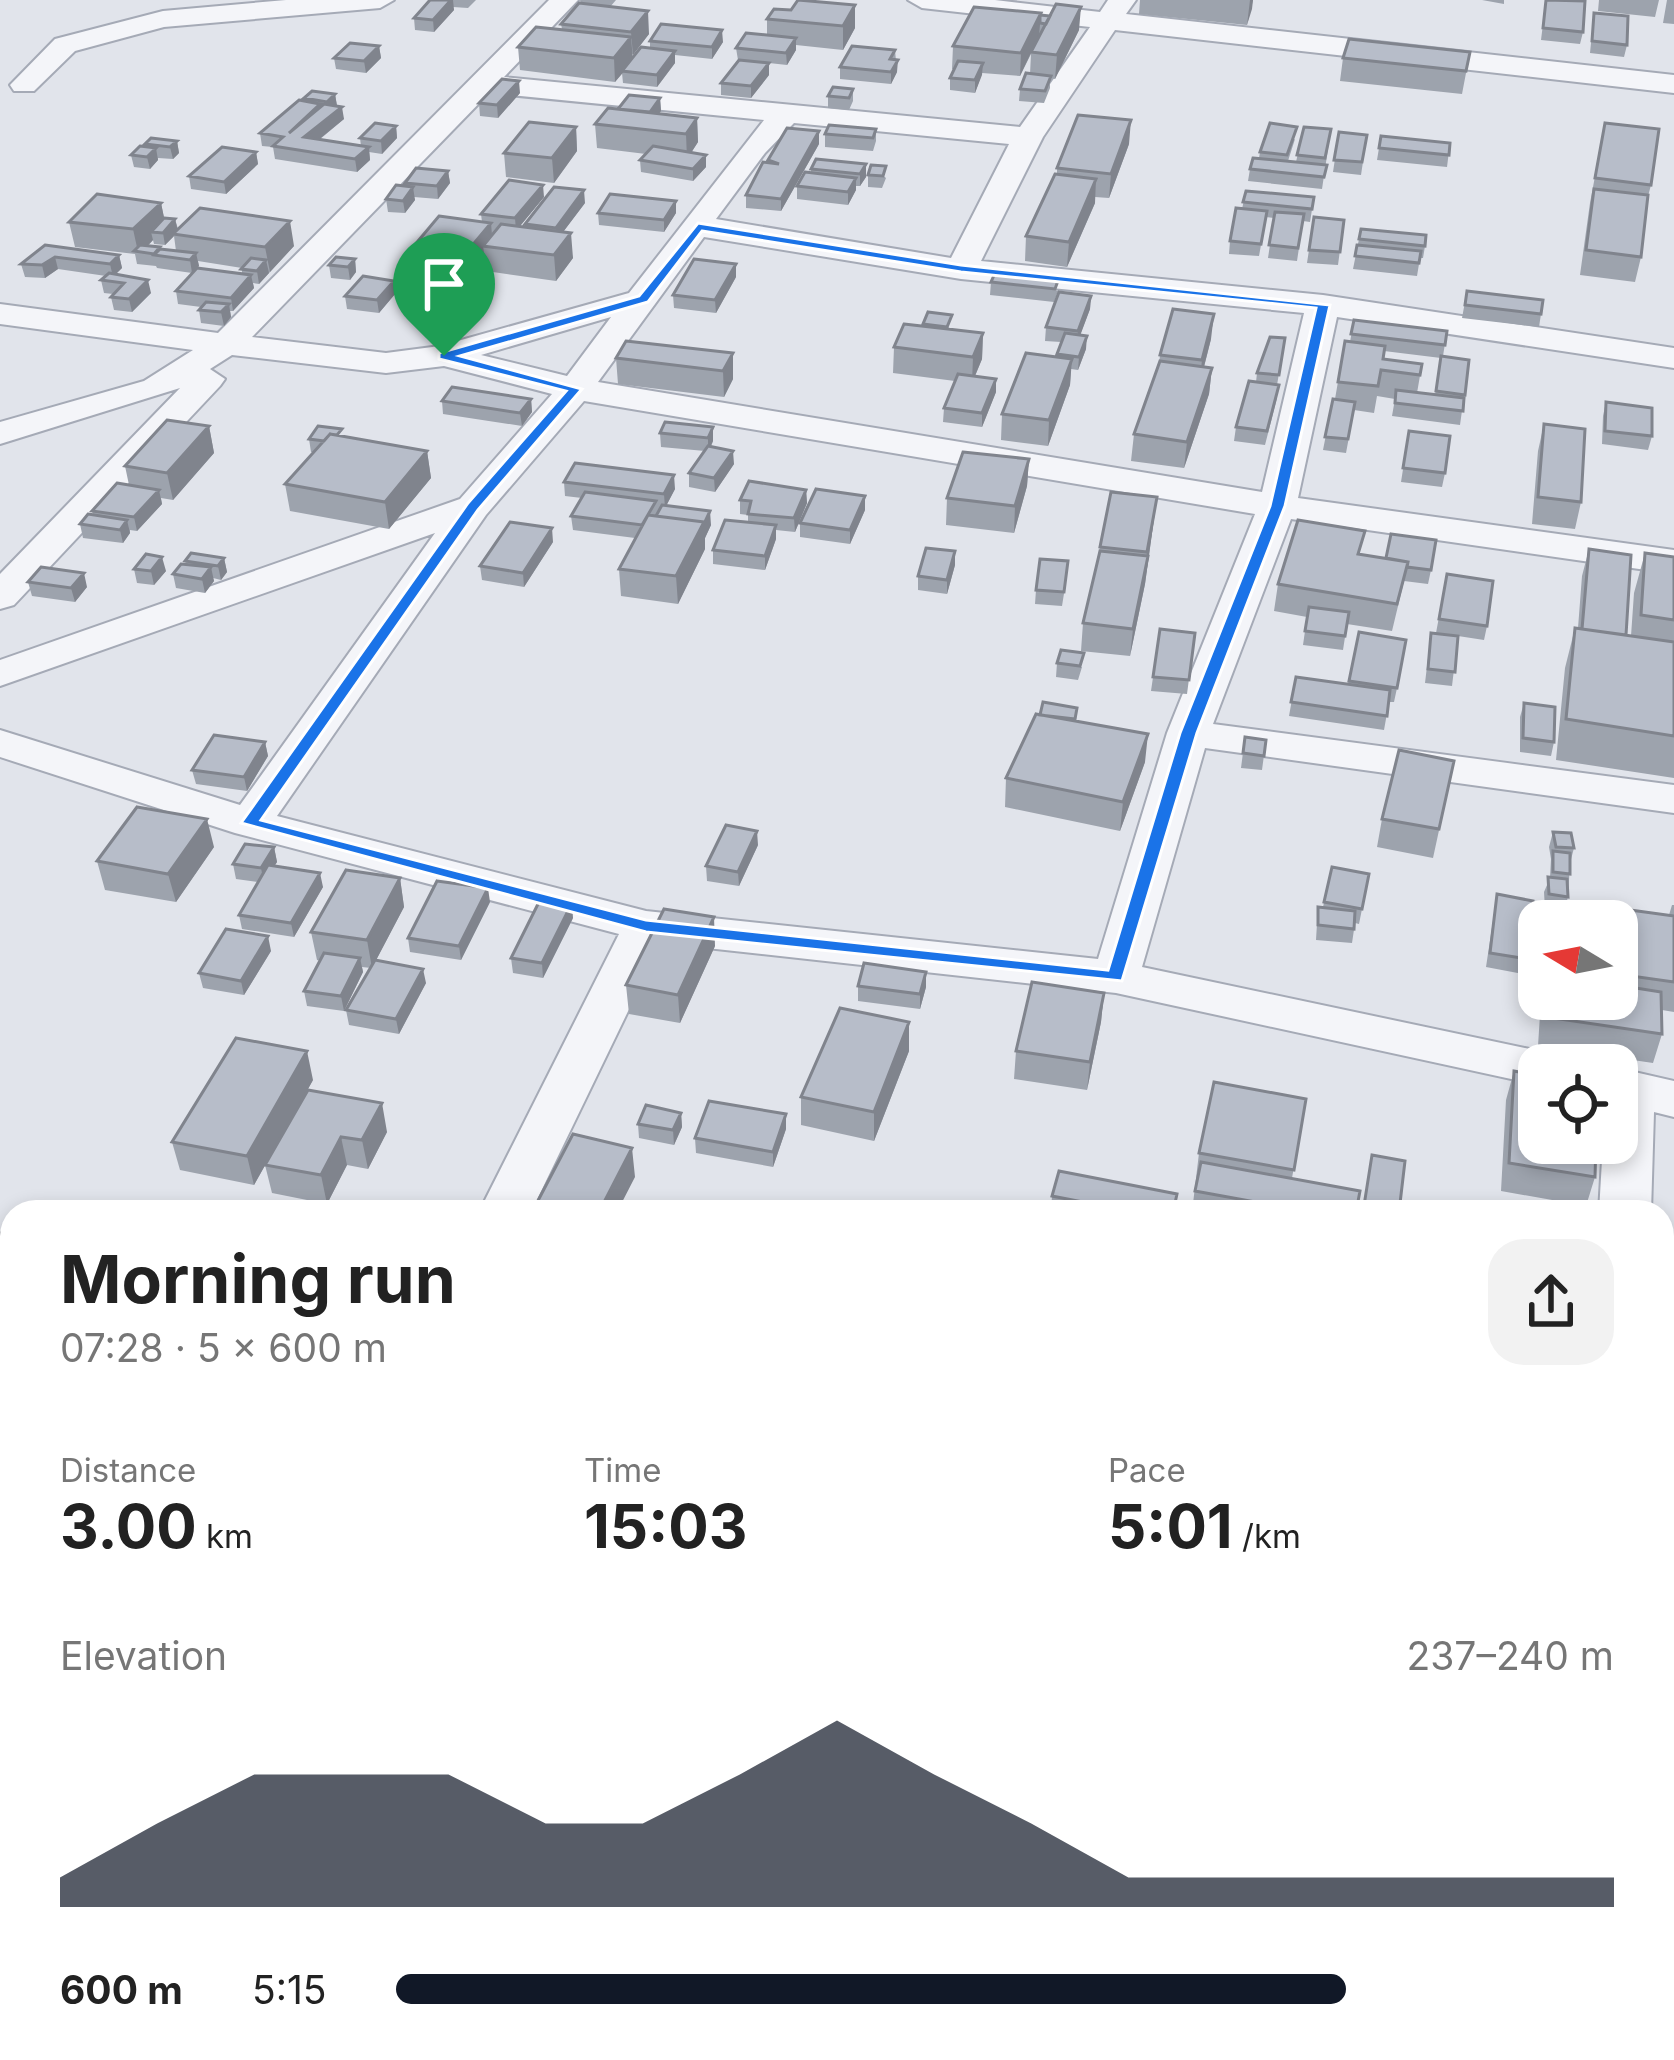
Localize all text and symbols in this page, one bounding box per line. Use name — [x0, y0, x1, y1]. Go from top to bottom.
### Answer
pin — [393, 233, 495, 356]
icon: arrive — [411, 251, 477, 317]
north arrow — [1518, 900, 1638, 1020]
map controls — [1518, 900, 1638, 1164]
button: locate — [1518, 1044, 1638, 1164]
text: Morning run — [60, 1239, 456, 1319]
button: share — [1488, 1239, 1614, 1365]
text: 07:28 · 5 × 600 m — [60, 1324, 387, 1371]
text: Distance — [60, 1450, 196, 1490]
text: Time — [584, 1450, 661, 1490]
text: Pace — [1108, 1450, 1186, 1490]
text: 3.00 — [60, 1490, 197, 1562]
text: 15:03 — [584, 1490, 747, 1562]
text: 5:01 — [1108, 1490, 1233, 1562]
text: km — [197, 1516, 253, 1556]
text: /km — [1233, 1516, 1301, 1556]
text: Elevation — [60, 1632, 227, 1679]
text: 237–240 m — [1406, 1632, 1614, 1679]
text: 600 m — [60, 1966, 183, 2013]
text: 5:15 — [252, 1966, 327, 2013]

